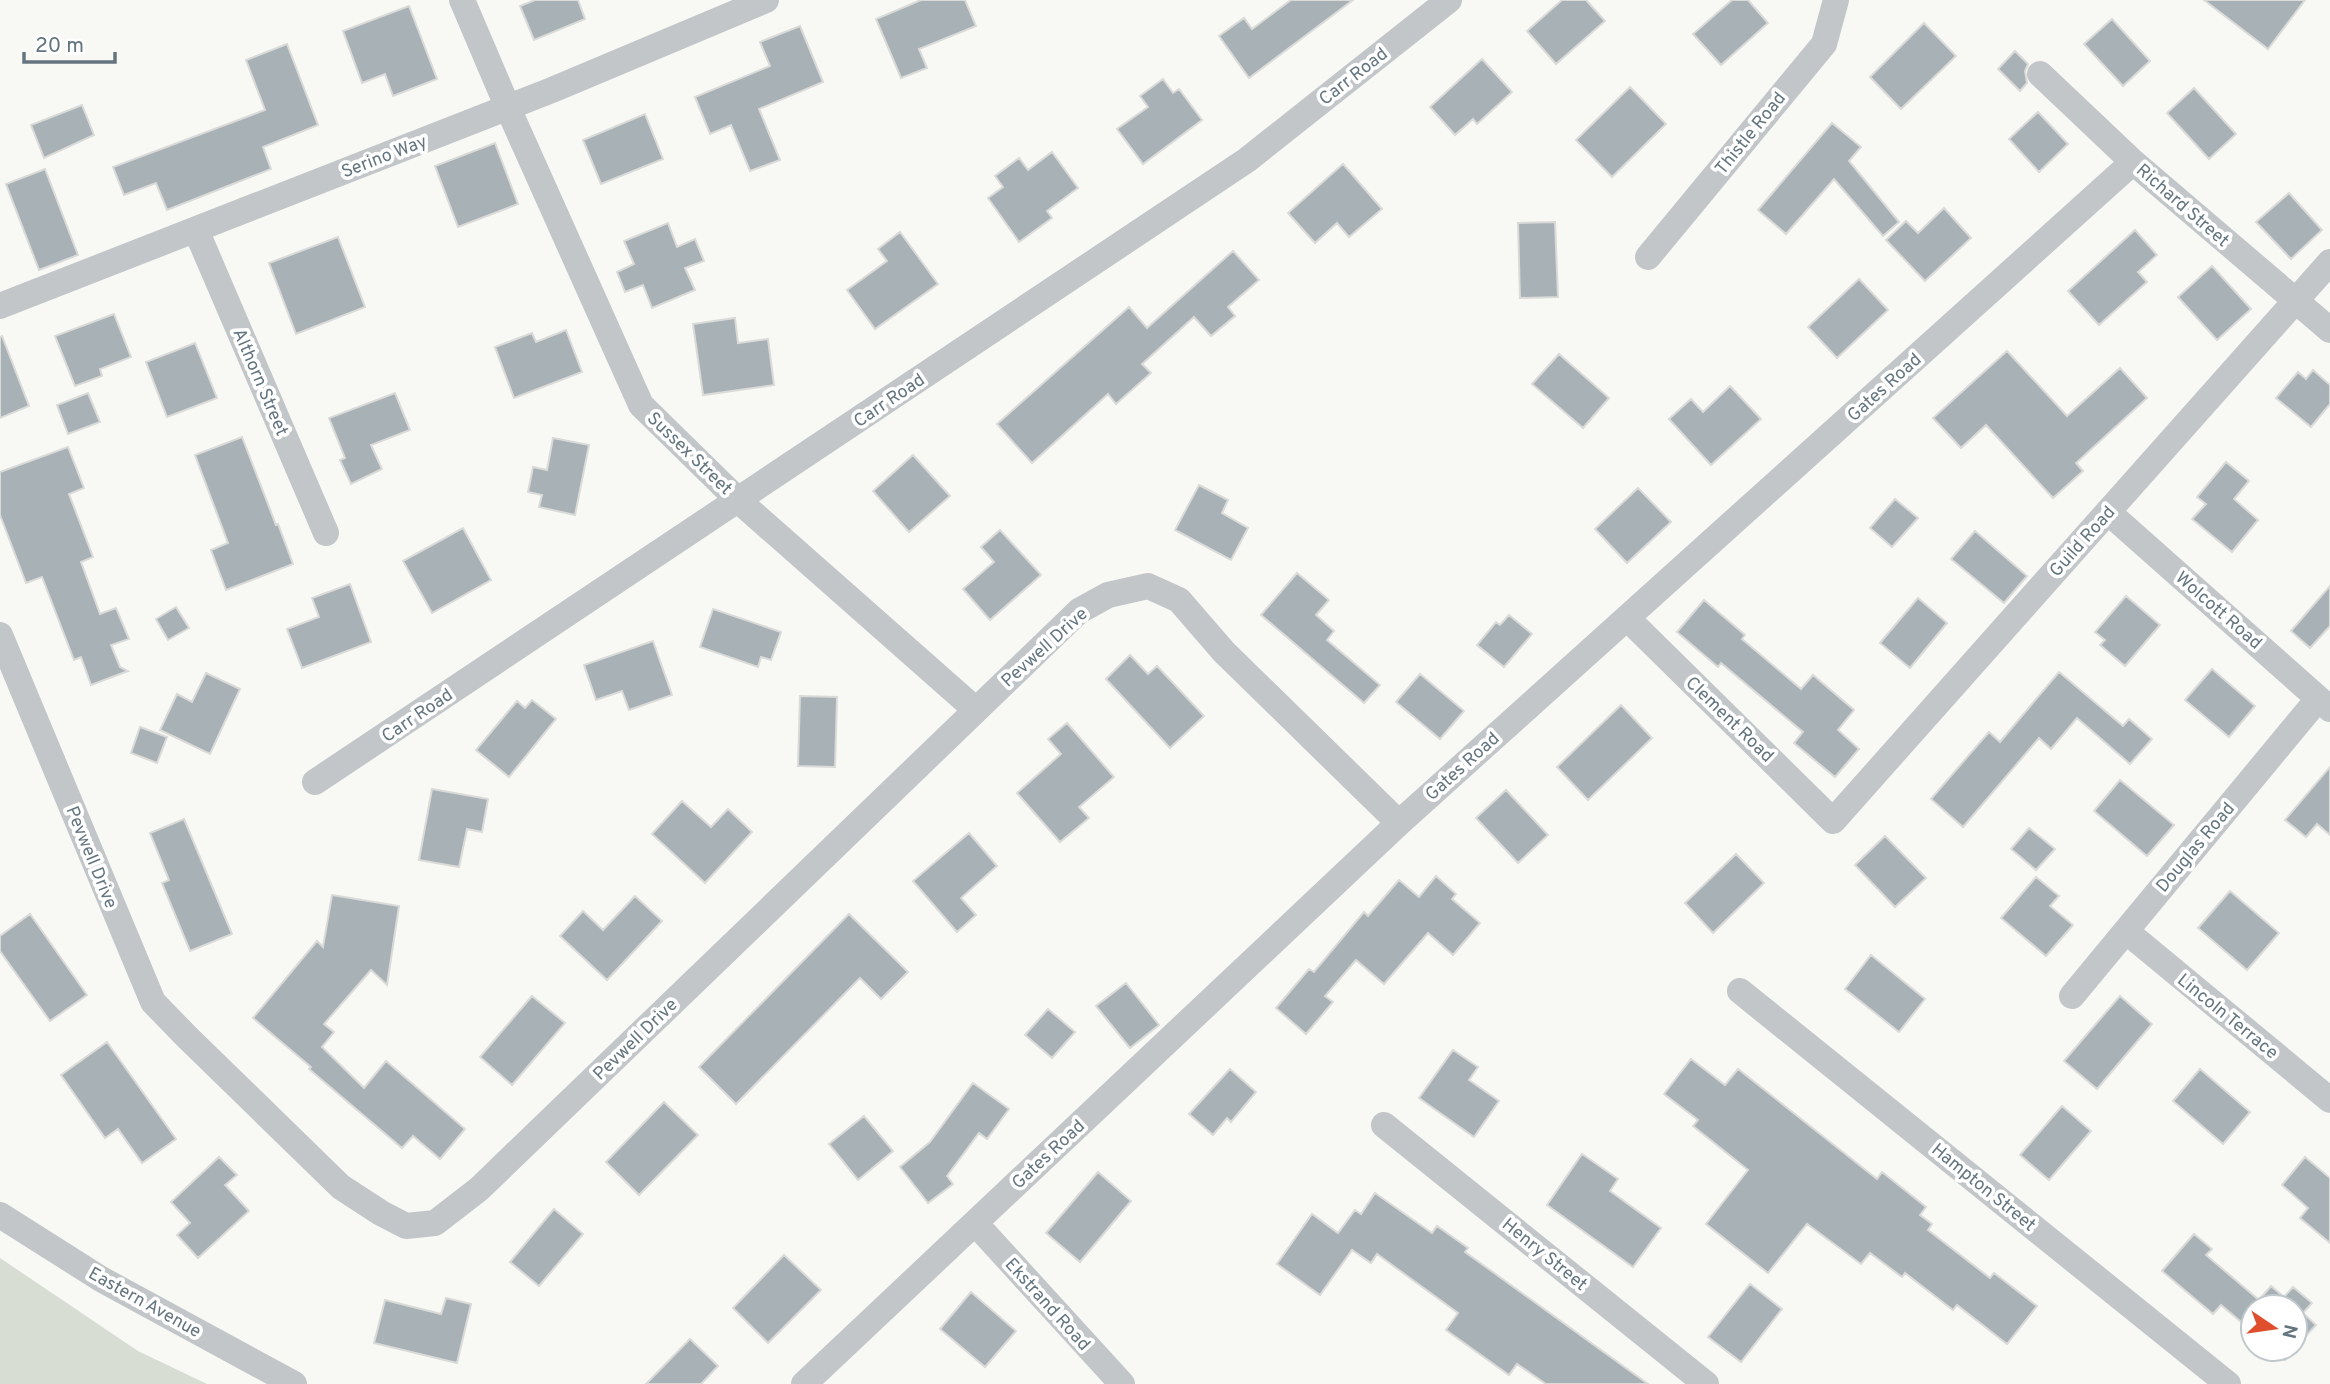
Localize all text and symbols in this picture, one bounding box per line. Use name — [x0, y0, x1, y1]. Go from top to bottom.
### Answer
scale bar — [24, 21, 116, 65]
text: 20 m — [35, 33, 84, 60]
street label: Carr Road — [1315, 43, 1393, 111]
street label: Thistle Road — [1711, 88, 1792, 180]
street label: Serino Way — [339, 131, 431, 184]
street label: Richard Street — [2131, 159, 2233, 253]
street label: Althorn Street — [227, 325, 293, 440]
street label: Gates Road — [1843, 349, 1927, 427]
street label: Carr Road — [850, 369, 930, 433]
street label: Sussex Street — [641, 408, 736, 501]
street label: Guild Road — [2045, 502, 2121, 582]
street label: Wolcott Road — [2170, 567, 2266, 655]
street label: Pevwell Drive — [997, 603, 1093, 693]
street label: Clement Road — [1680, 672, 1778, 768]
street label: Carr Road — [378, 684, 458, 748]
street label: Gates Road — [1421, 728, 1505, 806]
street label: Douglas Road — [2152, 798, 2241, 898]
street label: Pevwell Drive — [60, 803, 122, 912]
street label: Lincoln Terrace — [2172, 969, 2282, 1065]
street label: Pevwell Drive — [589, 994, 683, 1086]
street label: Gates Road — [1008, 1115, 1091, 1195]
street label: Hampton Street — [1926, 1139, 2040, 1237]
street label: Henry Street — [1497, 1214, 1591, 1297]
street label: Ekstrand Road — [999, 1254, 1095, 1356]
street label: Eastern Avenue — [84, 1263, 205, 1344]
north arrow — [2239, 1293, 2309, 1363]
text: N — [2275, 1322, 2302, 1341]

